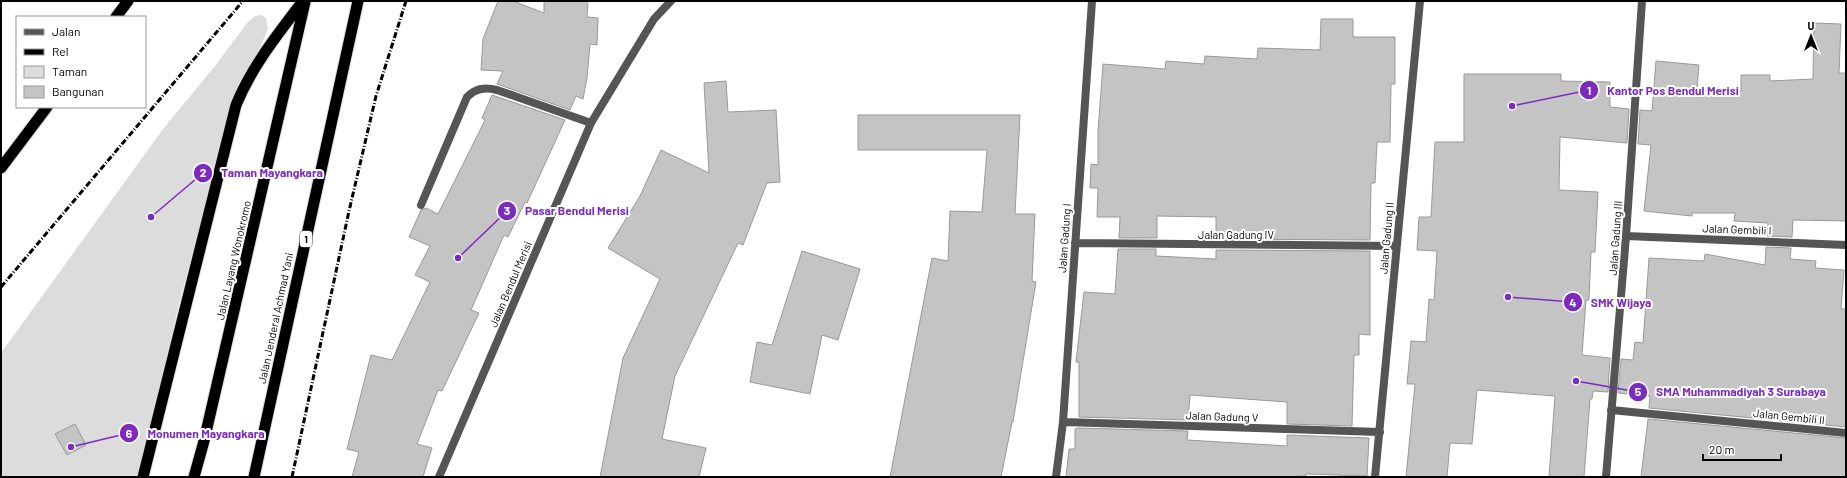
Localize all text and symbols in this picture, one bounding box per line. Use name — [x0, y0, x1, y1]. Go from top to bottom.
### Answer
legend — [16, 16, 146, 108]
north arrow — [1791, 16, 1831, 56]
text: U — [1808, 19, 1815, 32]
text: Jalan — [52, 24, 80, 38]
text: Rel — [52, 44, 68, 58]
text: Taman — [52, 64, 87, 78]
callout: Kantor Pos Bendul Merisi — [1579, 78, 1746, 102]
text: 1 — [1587, 83, 1591, 97]
text: Kantor Pos Bendul Merisi — [1607, 83, 1739, 97]
text: Bangunan — [52, 84, 104, 98]
callout: Taman Mayangkara — [193, 161, 331, 185]
text: 2 — [200, 165, 207, 179]
text: Taman Mayangkara — [221, 165, 323, 179]
street label: Jalan Layang Wonokromo — [213, 199, 253, 321]
callout: Pasar Bendul Merisi — [497, 199, 637, 223]
street label: Jalan Gadung III — [1606, 200, 1624, 276]
street label: Jalan Gadung II — [1376, 201, 1396, 275]
text: 3 — [504, 203, 510, 217]
text: Pasar Bendul Merisi — [525, 203, 629, 217]
street label: Jalan Gadung I — [1055, 203, 1073, 273]
street label: Jalan Gembili I — [1702, 221, 1772, 237]
street label: Jalan Gadung IV — [1198, 228, 1274, 241]
road number: 1 — [300, 231, 312, 247]
street label: Jalan Bendul Merisi — [486, 239, 534, 329]
street label: Jalan Jenderal Achmad Yani — [255, 251, 295, 385]
callout: SMK Wijaya — [1563, 290, 1659, 314]
text: 4 — [1569, 295, 1577, 309]
text: SMK Wijaya — [1591, 295, 1651, 309]
callout: SMA Muhammadiyah 3 Surabaya — [1628, 380, 1834, 404]
text: 5 — [1635, 384, 1642, 398]
text: SMA Muhammadiyah 3 Surabaya — [1656, 384, 1826, 398]
street label: Jalan Gembili II — [1753, 406, 1825, 426]
street label: Jalan Gadung V — [1185, 408, 1259, 424]
callout: Monumen Mayangkara — [119, 421, 272, 445]
text: 6 — [126, 426, 133, 440]
text: Monumen Mayangkara — [147, 426, 265, 440]
scale bar — [1703, 436, 1781, 462]
text: 20 m — [1709, 442, 1735, 456]

